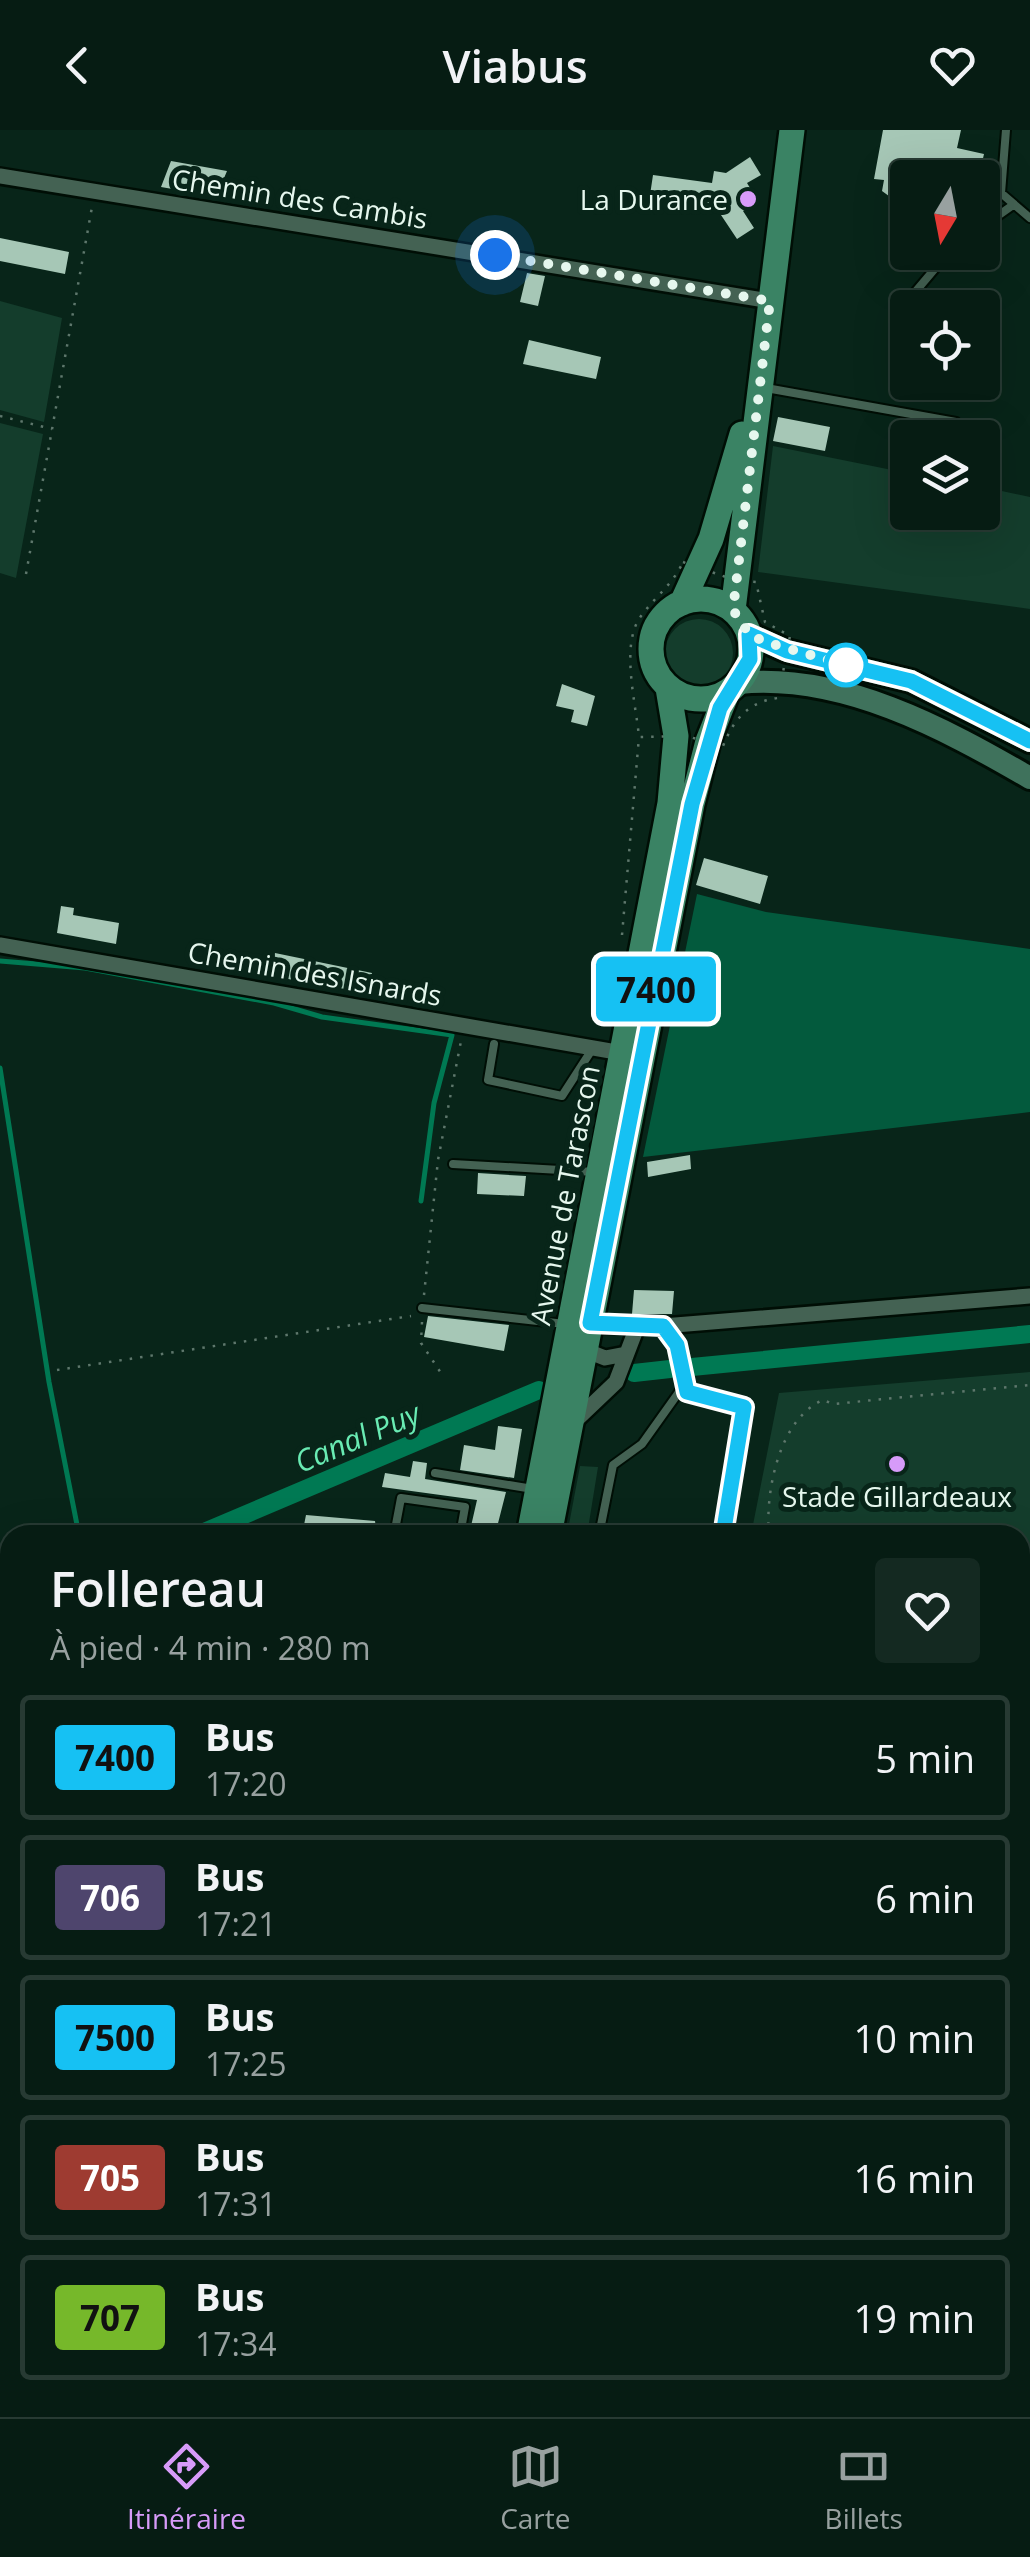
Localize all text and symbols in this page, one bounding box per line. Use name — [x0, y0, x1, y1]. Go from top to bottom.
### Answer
text: Viabus — [442, 35, 588, 96]
icon: back — [50, 38, 105, 93]
icon: heart — [925, 38, 980, 93]
street label: Chemin des Cambis — [170, 159, 430, 237]
north arrow — [890, 160, 1000, 270]
map controls — [890, 160, 1000, 530]
place label: La Durance — [580, 180, 728, 218]
marker: La Durance — [737, 188, 759, 210]
your location — [470, 230, 520, 280]
button: locate — [890, 290, 1000, 400]
button: layers — [890, 420, 1000, 530]
unlabelled marker — [825, 644, 867, 686]
street label: Chemin des Isnards — [185, 932, 445, 1014]
line badge: 7400 — [586, 956, 726, 1022]
text: 7400 — [616, 966, 696, 1013]
street label: Avenue de Tarascon — [520, 1062, 608, 1328]
water label: Canal Puy — [288, 1391, 428, 1482]
marker: Stade Gillardeaux — [886, 1453, 908, 1475]
place label: Stade Gillardeaux — [782, 1477, 1012, 1515]
text: Follereau — [50, 1556, 266, 1621]
button: heart — [875, 1558, 980, 1663]
text: À pied · 4 min · 280 m — [50, 1626, 371, 1669]
text: Bus — [205, 1710, 274, 1762]
text: 5 min — [875, 1732, 975, 1784]
text: 7400 — [75, 1734, 155, 1781]
text: 17:20 — [205, 1762, 287, 1805]
text: Bus — [195, 1850, 264, 1902]
text: 6 min — [875, 1872, 975, 1924]
text: 706 — [80, 1874, 140, 1921]
text: 17:21 — [195, 1902, 277, 1945]
text: Bus — [205, 1990, 274, 2042]
text: 10 min — [854, 2012, 975, 2064]
text: 7500 — [75, 2014, 155, 2061]
text: 17:25 — [205, 2042, 287, 2085]
text: Bus — [195, 2130, 264, 2182]
text: 16 min — [854, 2152, 975, 2204]
text: 705 — [80, 2154, 140, 2201]
text: 17:31 — [195, 2182, 277, 2225]
text: Bus — [195, 2270, 264, 2322]
text: 19 min — [854, 2292, 975, 2344]
text: 707 — [80, 2294, 140, 2341]
text: 17:34 — [195, 2322, 277, 2365]
tab: Itinéraire — [127, 2439, 246, 2537]
tab: Carte — [500, 2439, 570, 2537]
tab: Billets — [825, 2439, 903, 2537]

